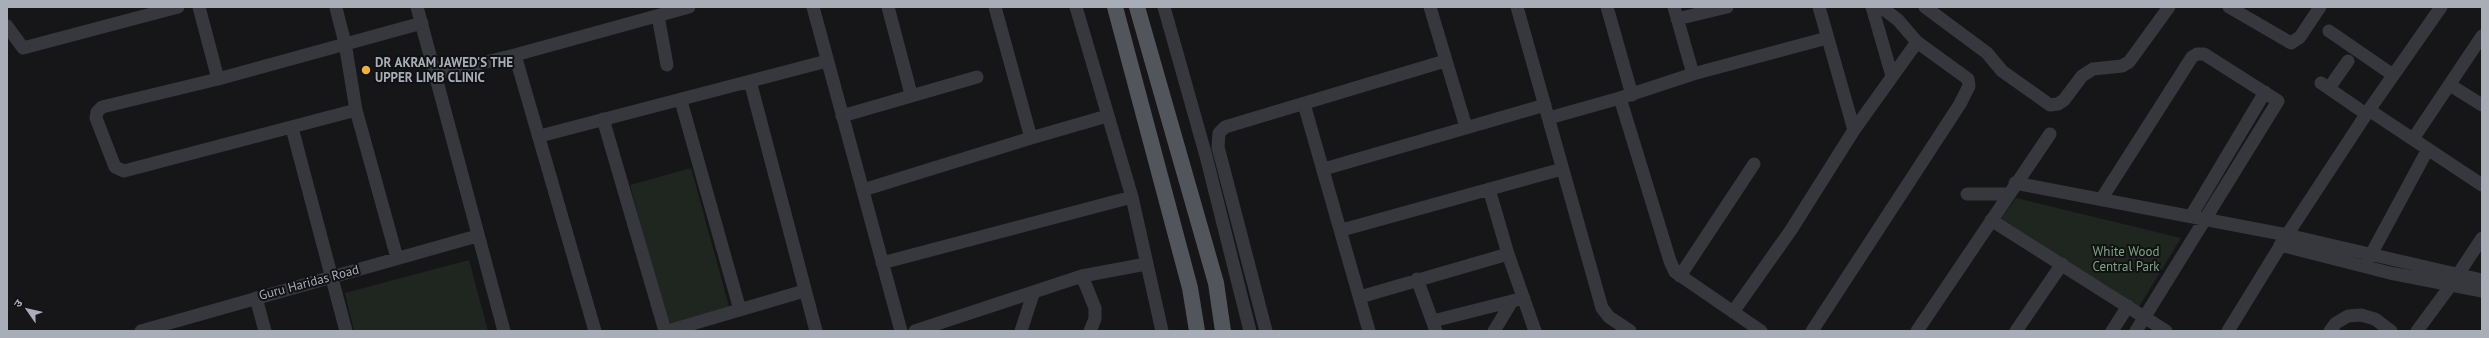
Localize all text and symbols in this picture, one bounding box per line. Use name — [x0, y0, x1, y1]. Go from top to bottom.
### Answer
place label: DR AKRAM JAWED'S THE UPPER LIMB CLINIC — [375, 55, 513, 86]
marker: DR AKRAM JAWED'S THE UPPER LIMB CLINIC — [360, 64, 372, 76]
park label: White Wood Central Park — [2092, 244, 2160, 275]
street label: Guru Haridas Road — [257, 262, 361, 304]
north arrow — [8, 290, 48, 330]
text: उ — [10, 297, 26, 310]

